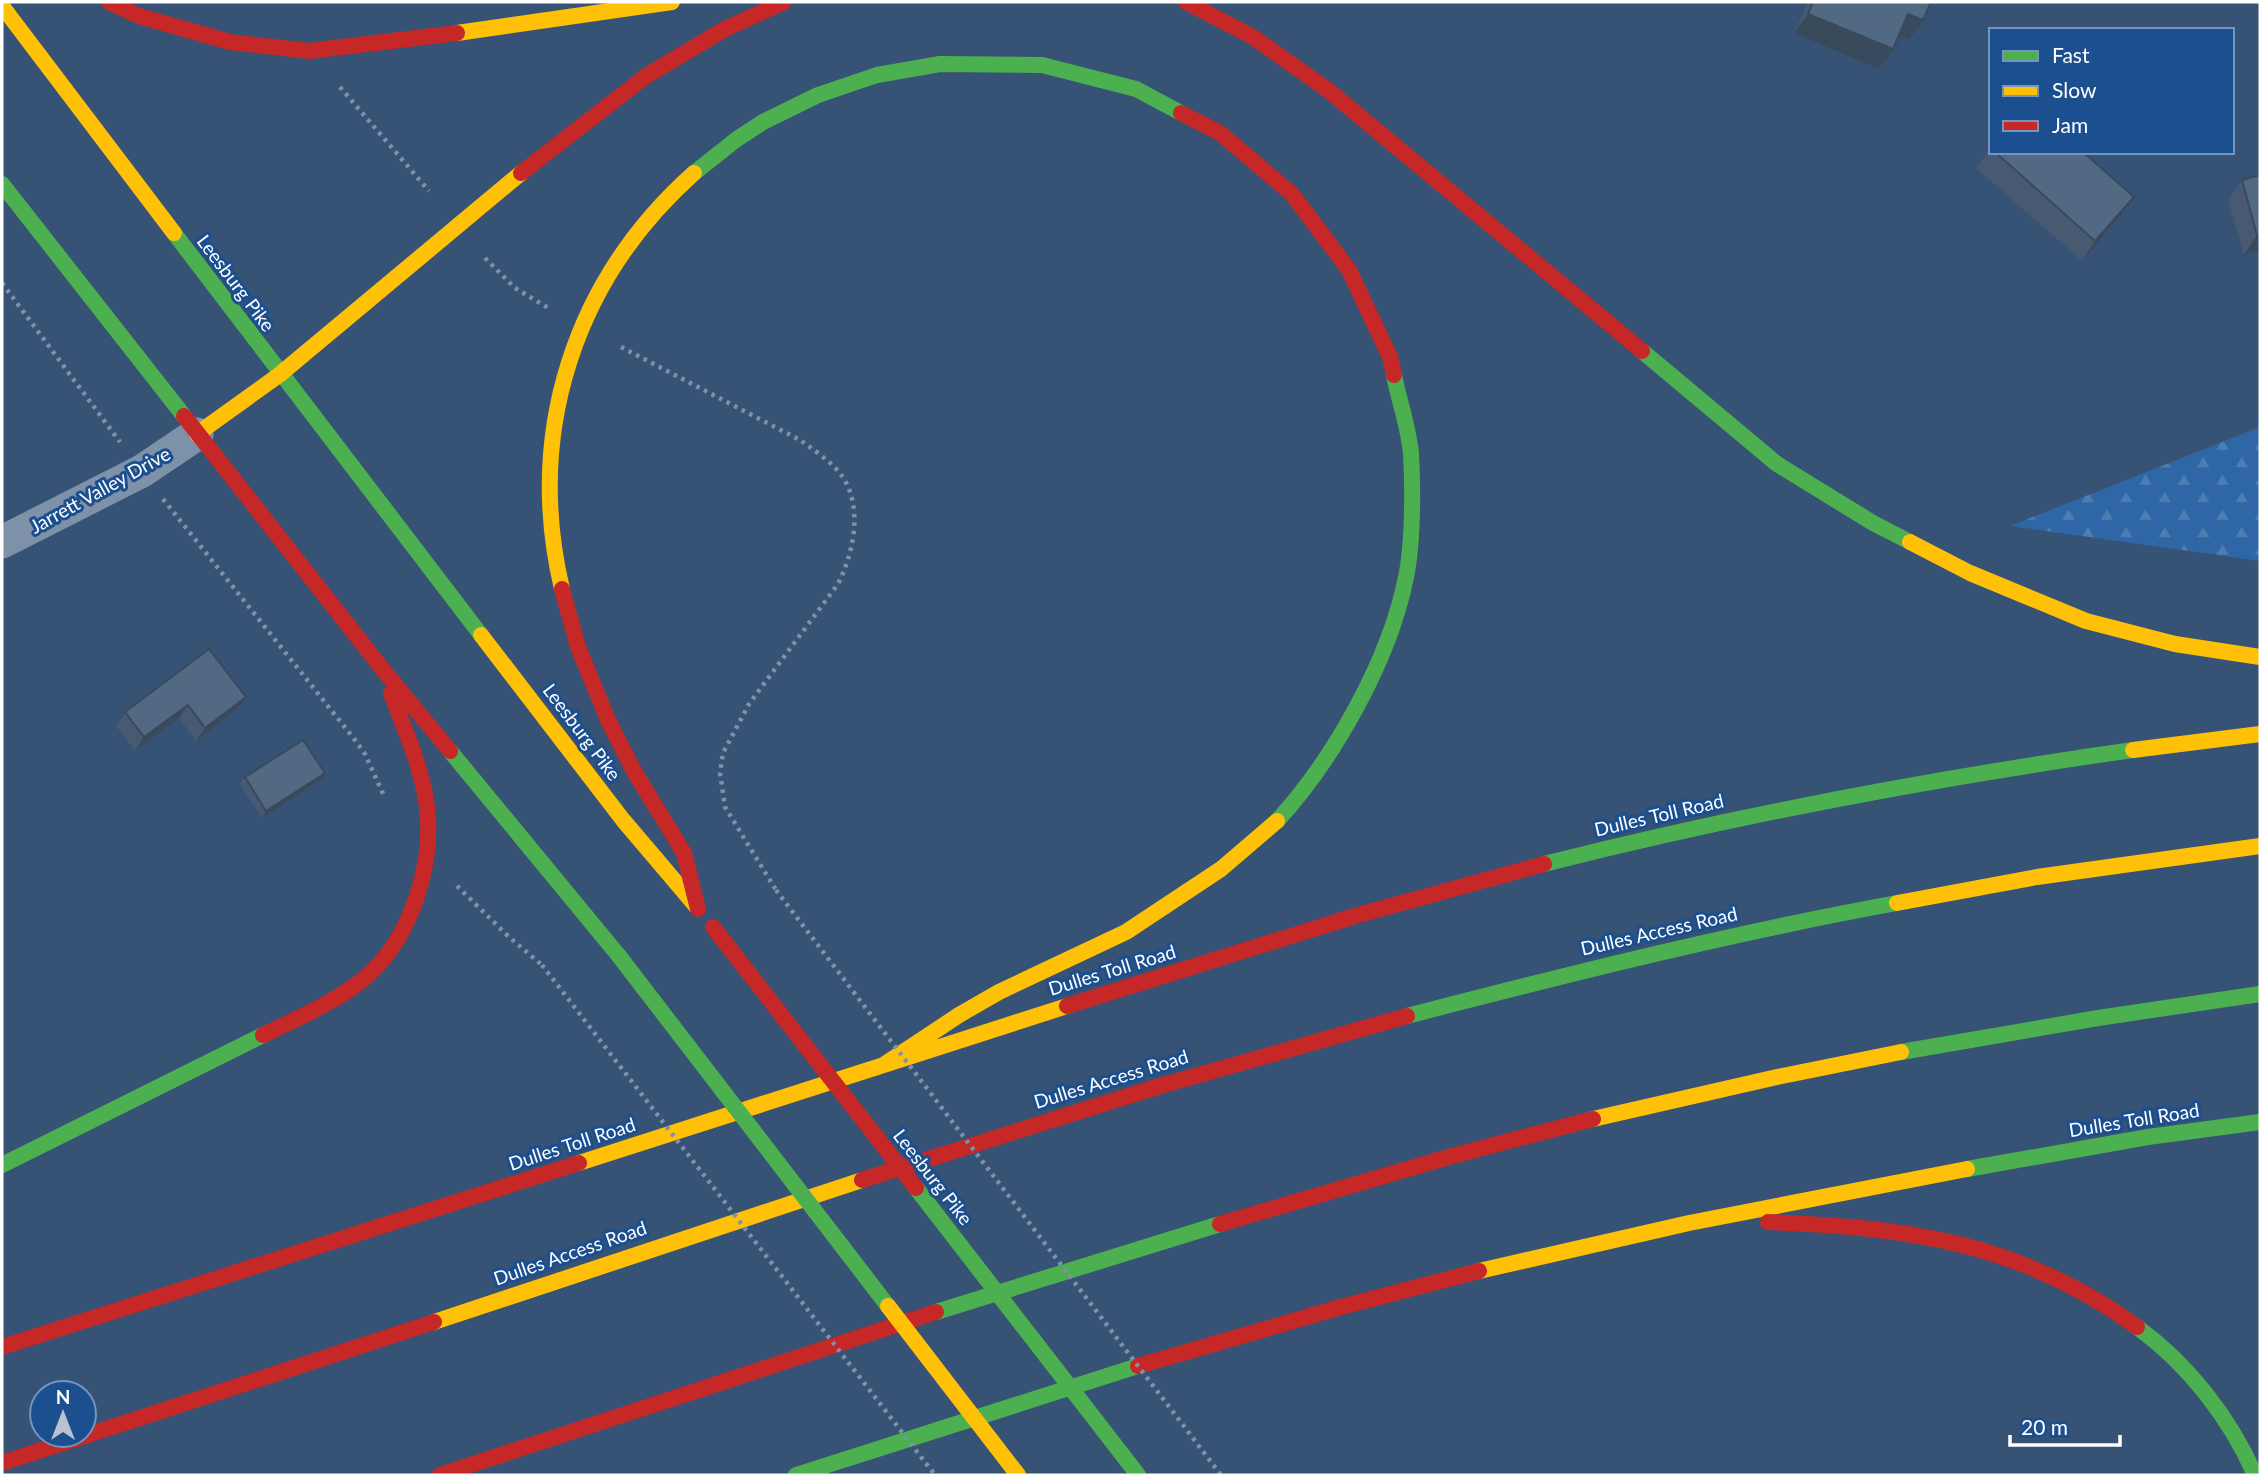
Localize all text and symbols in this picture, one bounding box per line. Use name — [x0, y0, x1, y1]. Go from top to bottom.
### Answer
legend — [1989, 28, 2234, 154]
text: Fast — [2052, 42, 2090, 67]
text: Slow — [2052, 77, 2097, 102]
text: Jam — [2052, 112, 2088, 137]
street label: Leesburg Pike — [193, 230, 280, 336]
street label: Jarrett Valley Drive — [26, 441, 174, 538]
street label: Leesburg Pike — [539, 679, 626, 785]
street label: Dulles Toll Road — [1592, 788, 1726, 841]
street label: Dulles Access Road — [1578, 901, 1740, 960]
street label: Dulles Toll Road — [1045, 939, 1178, 1000]
street label: Dulles Access Road — [1031, 1044, 1191, 1113]
street label: Dulles Toll Road — [2067, 1098, 2201, 1141]
street label: Dulles Toll Road — [505, 1112, 638, 1175]
street label: Leesburg Pike — [889, 1124, 978, 1229]
street label: Dulles Access Road — [490, 1216, 649, 1289]
north arrow — [28, 1379, 98, 1449]
text: N — [56, 1385, 70, 1408]
scale bar — [2010, 1404, 2120, 1448]
text: 20 m — [2021, 1414, 2068, 1439]

